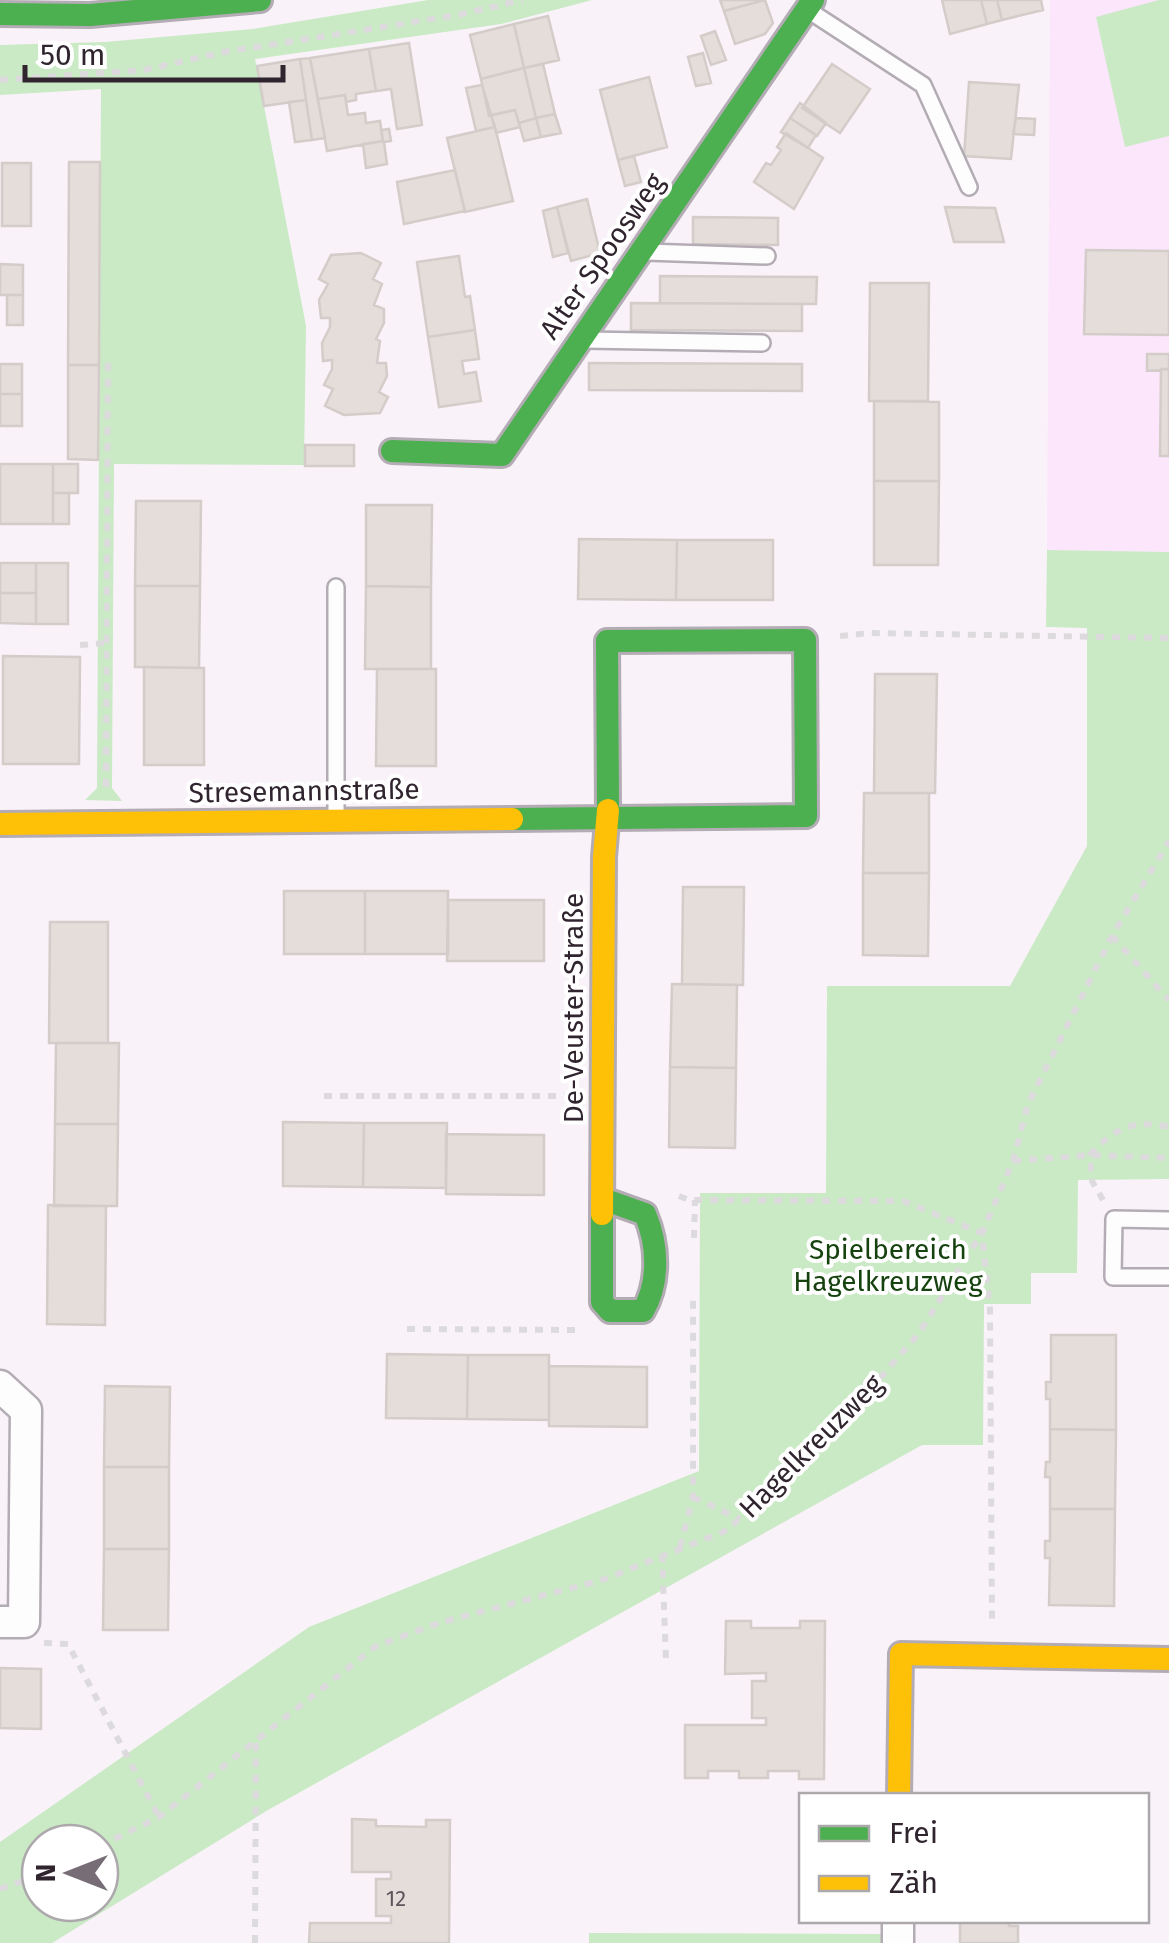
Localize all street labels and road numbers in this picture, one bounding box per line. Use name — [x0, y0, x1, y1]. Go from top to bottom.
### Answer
street label: Alter Spoosweg — [533, 166, 672, 345]
street label: Stresemannstraße — [188, 772, 420, 810]
street label: De-Veuster-Straße — [557, 893, 590, 1123]
street label: Hagelkreuzweg — [732, 1367, 890, 1525]

